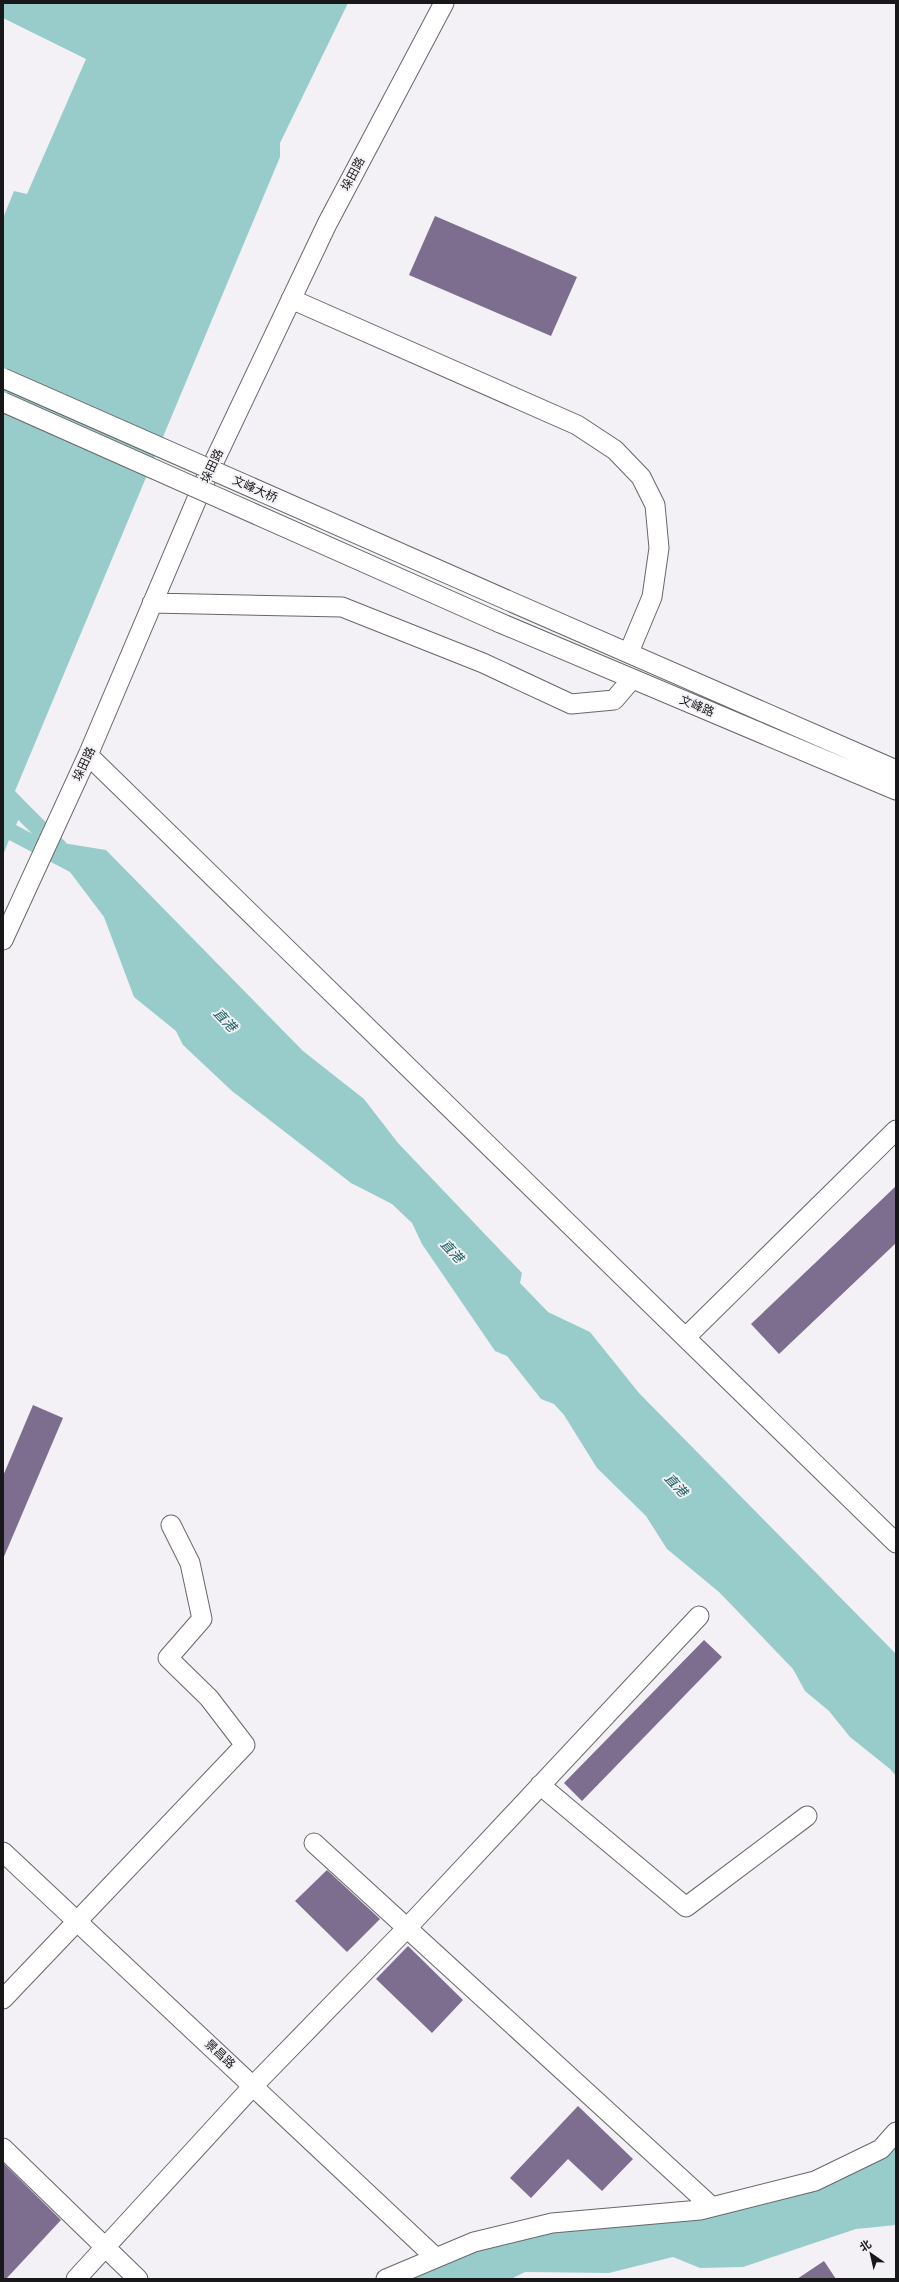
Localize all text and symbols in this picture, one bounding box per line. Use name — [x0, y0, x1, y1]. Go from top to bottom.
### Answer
street label: 垛田路 — [338, 155, 368, 193]
street label: 垛田路 — [198, 447, 226, 485]
street label: 文峰大桥 — [230, 473, 280, 505]
street label: 文峰路 — [678, 693, 716, 719]
street label: 垛田路 — [70, 745, 98, 783]
water label: 直港 — [211, 1005, 241, 1036]
water label: 直港 — [438, 1236, 468, 1267]
water label: 直港 — [662, 1470, 692, 1501]
street label: 景昌路 — [202, 2037, 238, 2071]
north arrow — [851, 2234, 891, 2274]
text: 北 — [857, 2238, 874, 2255]

